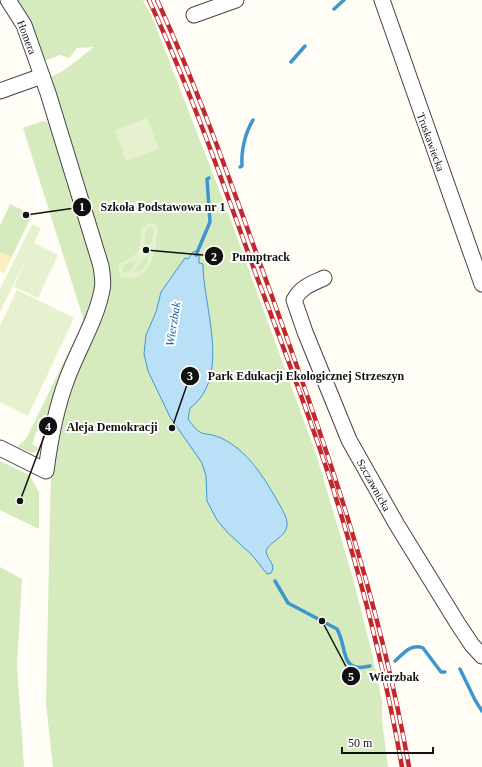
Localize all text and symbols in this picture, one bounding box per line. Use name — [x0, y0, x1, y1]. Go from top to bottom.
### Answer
street label: Homera — [15, 18, 39, 56]
street label: Truskawiecka — [415, 111, 447, 173]
callout: Szkoła Podstawowa nr 1 — [72, 195, 233, 219]
text: 1 — [79, 200, 85, 214]
text: Szkoła Podstawowa nr 1 — [101, 200, 225, 214]
callout: Pumptrack — [204, 244, 298, 268]
text: 2 — [211, 250, 217, 264]
text: Pumptrack — [232, 250, 290, 264]
water label: Wierzbak — [163, 300, 184, 347]
callout: Park Edukacji Ekologicznej Strzeszyn — [180, 364, 413, 388]
text: 3 — [187, 369, 193, 383]
text: Park Edukacji Ekologicznej Strzeszyn — [208, 369, 404, 383]
callout: Aleja Demokracji — [38, 414, 165, 438]
text: 4 — [45, 420, 51, 434]
text: Aleja Demokracji — [67, 420, 158, 434]
street label: Szczawnicka — [355, 457, 393, 513]
callout: Wierzbak — [341, 664, 427, 688]
text: 5 — [348, 670, 354, 684]
text: Wierzbak — [369, 670, 420, 684]
scale bar — [342, 729, 433, 755]
text: 50 m — [348, 736, 373, 750]

